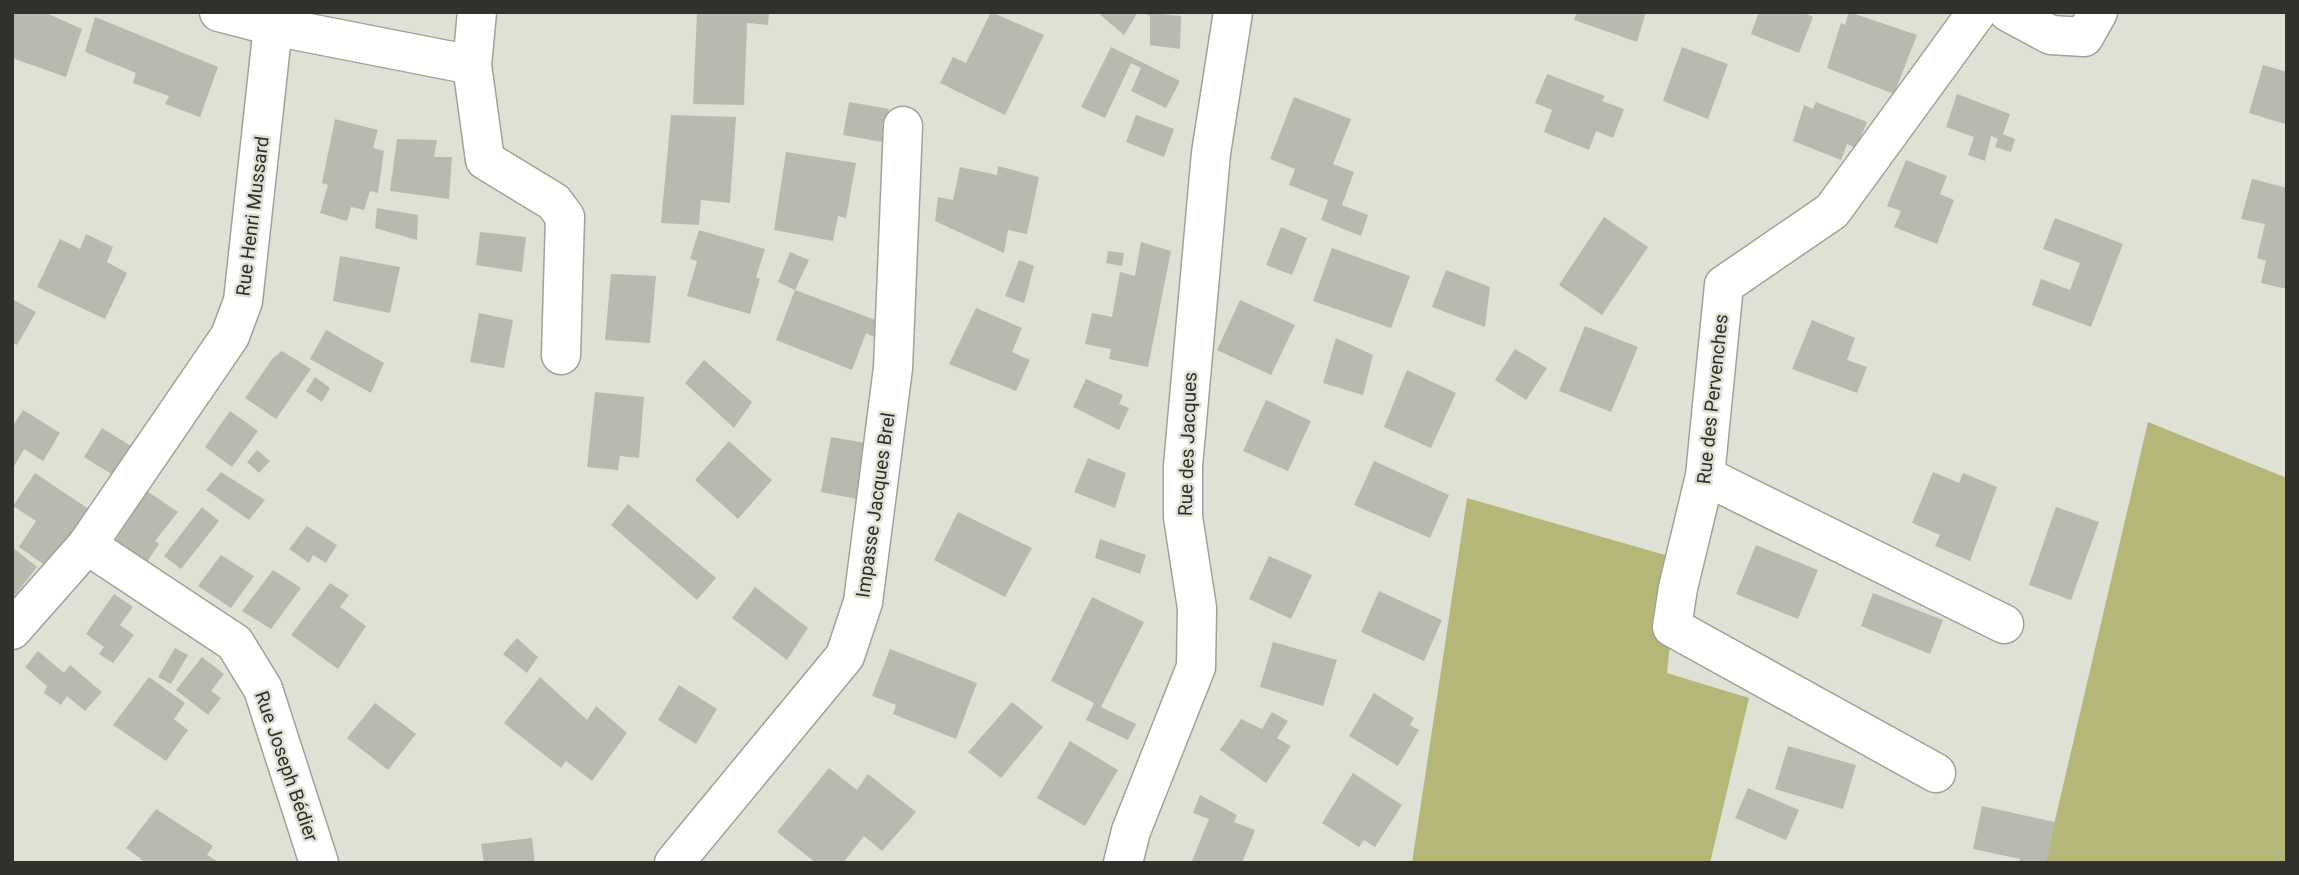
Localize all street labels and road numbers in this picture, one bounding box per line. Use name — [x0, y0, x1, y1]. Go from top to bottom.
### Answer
street label: Rue Henri Mussard — [231, 135, 274, 297]
street label: Rue des Pervenches — [1692, 313, 1733, 485]
street label: Rue des Jacques — [1173, 372, 1202, 516]
street label: Impasse Jacques Brel — [851, 411, 900, 599]
street label: Rue Joseph Bédier — [250, 688, 323, 845]

